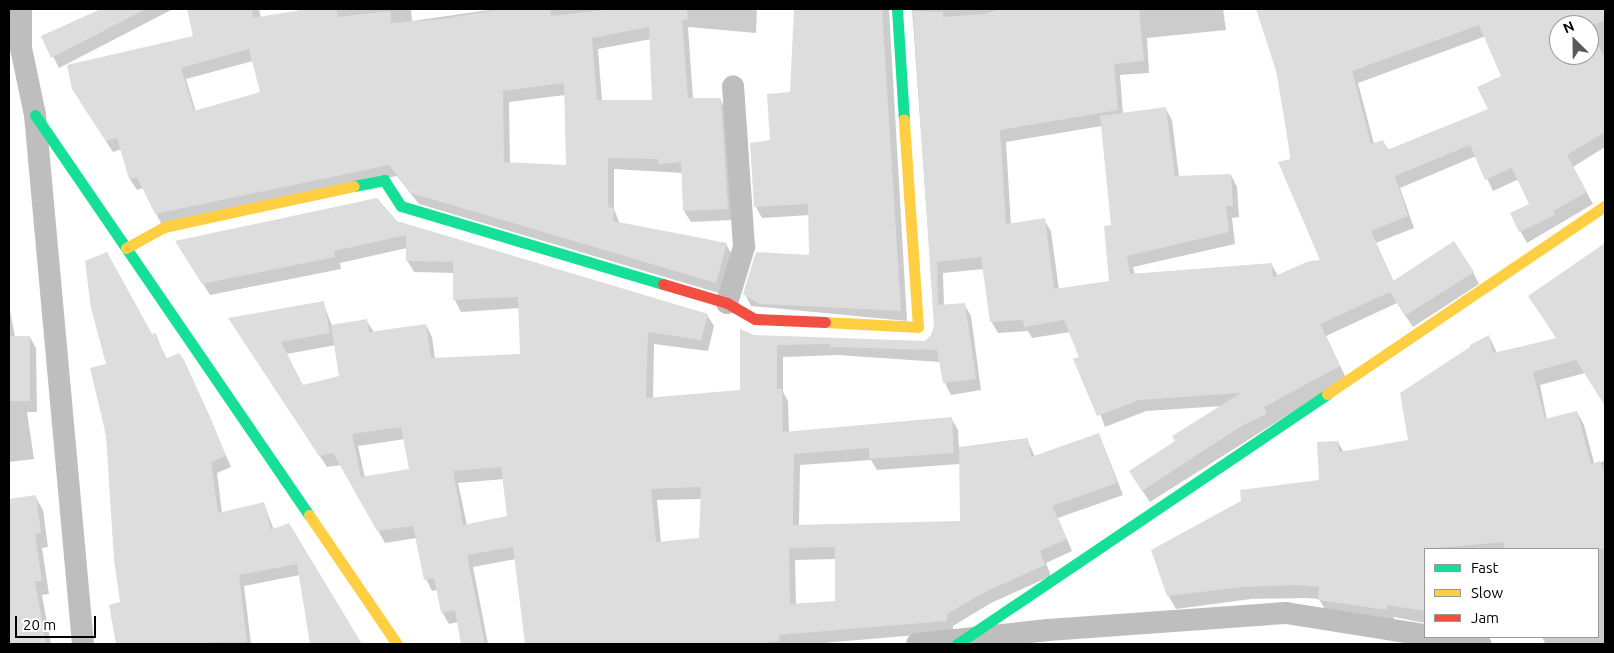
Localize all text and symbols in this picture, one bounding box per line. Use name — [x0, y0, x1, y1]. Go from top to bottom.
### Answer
north arrow — [1549, 15, 1599, 65]
text: N — [1561, 18, 1576, 37]
legend — [1424, 548, 1599, 638]
text: Fast — [1471, 559, 1498, 576]
text: Slow — [1471, 584, 1503, 601]
scale bar — [18, 606, 99, 638]
text: Jam — [1471, 609, 1499, 626]
text: 20 m — [23, 616, 56, 633]

